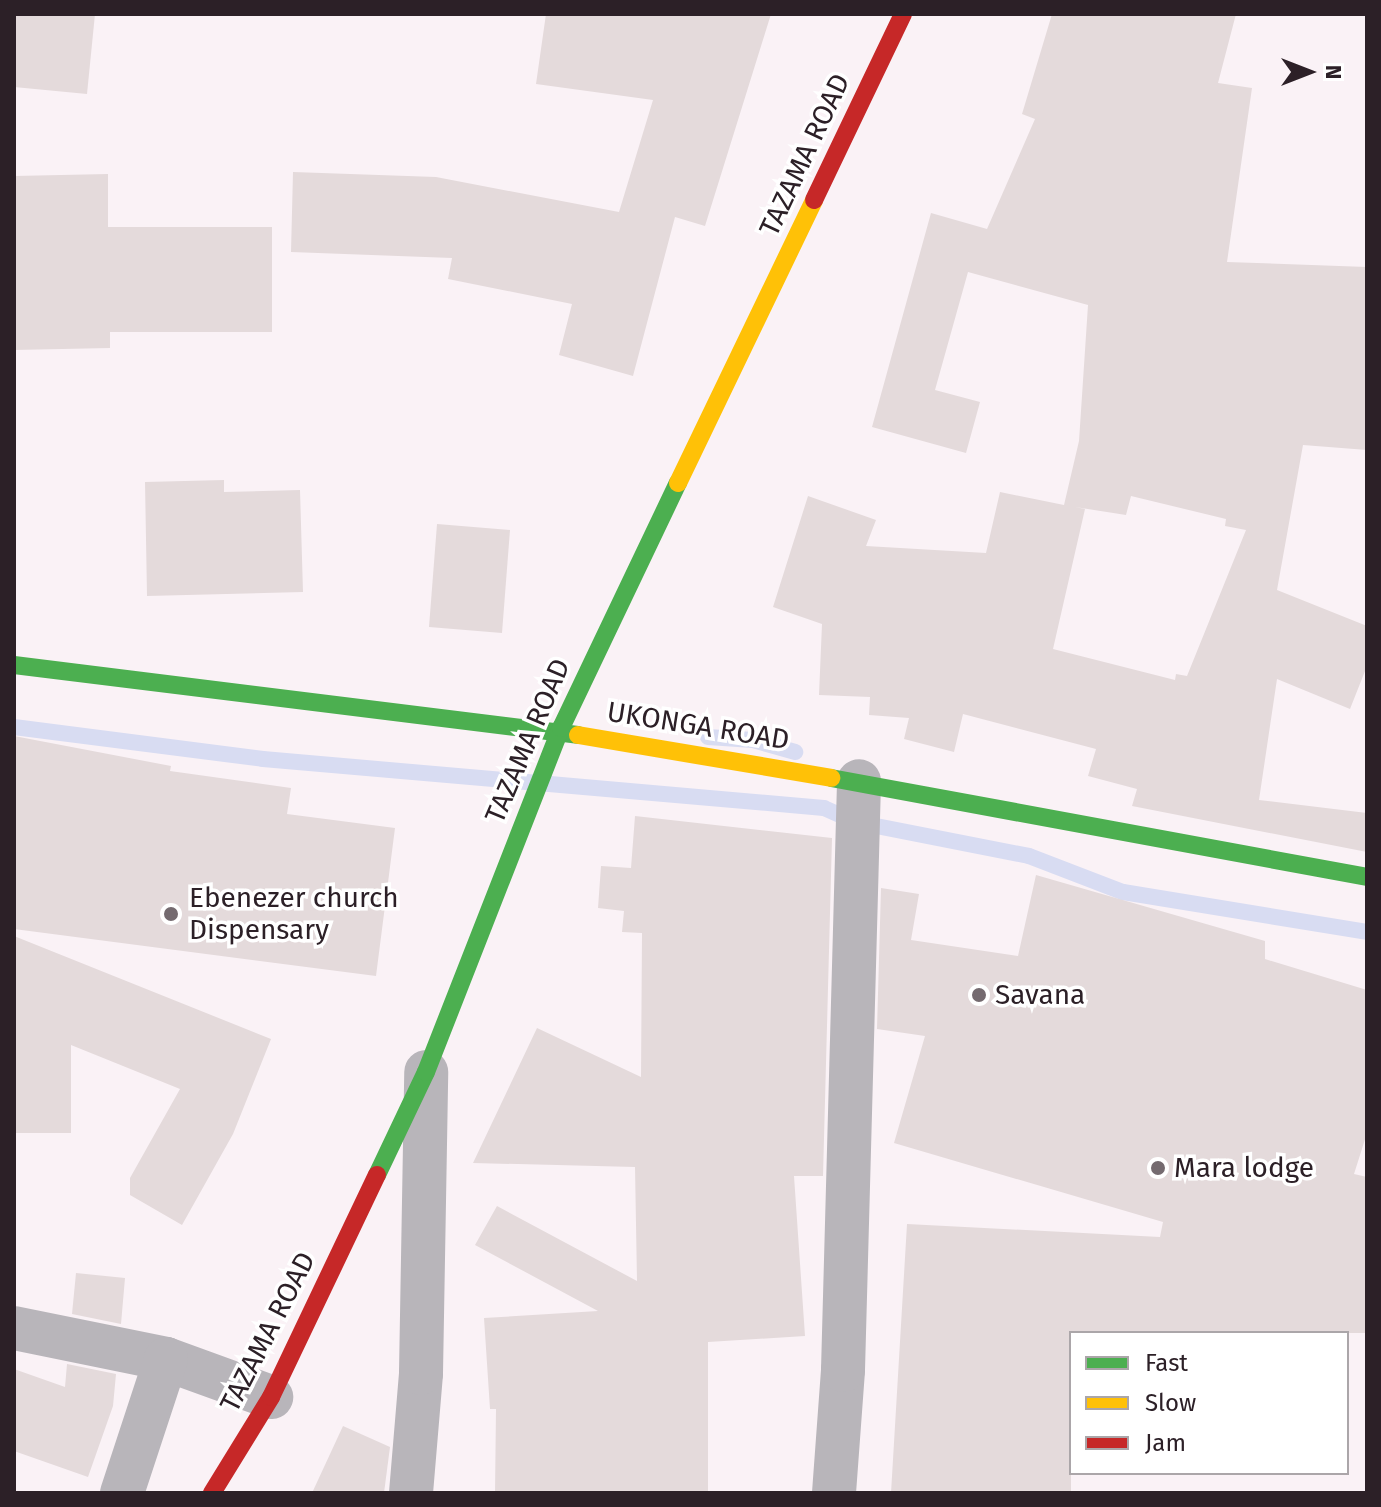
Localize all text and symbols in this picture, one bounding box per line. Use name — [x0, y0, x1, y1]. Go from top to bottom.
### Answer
north arrow — [1269, 32, 1349, 112]
text: N — [1320, 65, 1347, 79]
street label: TAZAMA ROAD — [753, 69, 857, 241]
street label: TAZAMA ROAD — [478, 654, 578, 828]
street label: UKONGA ROAD — [604, 695, 792, 757]
place label: Ebenezer church Dispensary — [189, 881, 399, 947]
marker: Ebenezer church Dispensary — [160, 903, 182, 925]
place label: Savana — [995, 978, 1085, 1012]
marker: Savana — [970, 986, 988, 1004]
place label: Mara lodge — [1174, 1151, 1314, 1185]
marker: Mara lodge — [1149, 1159, 1167, 1177]
street label: TAZAMA ROAD — [213, 1246, 323, 1418]
legend — [1069, 1331, 1349, 1475]
text: Fast — [1145, 1349, 1188, 1377]
text: Slow — [1145, 1389, 1196, 1417]
text: Jam — [1145, 1429, 1186, 1457]

